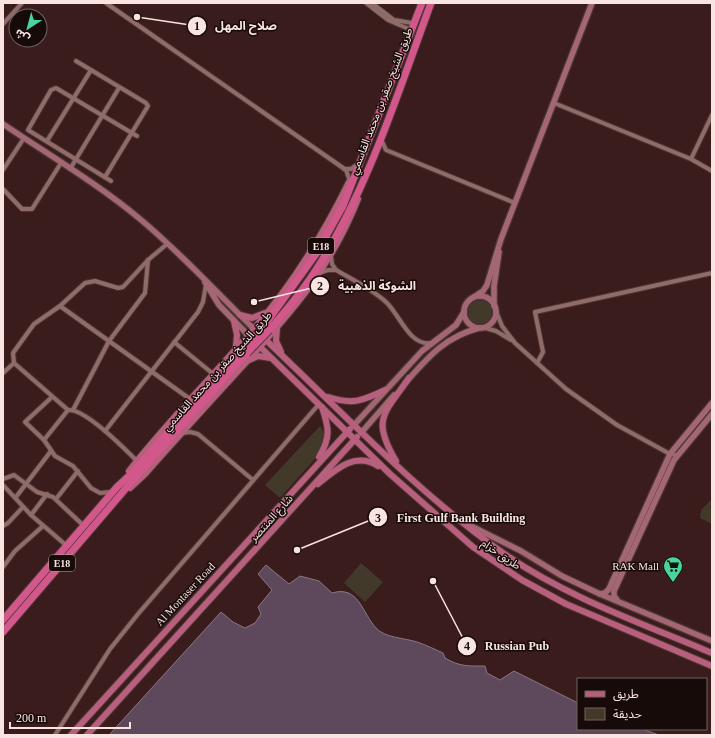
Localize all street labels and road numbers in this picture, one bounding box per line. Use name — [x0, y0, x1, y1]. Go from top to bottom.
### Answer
street label: طريق الشيخ صقر بن محمد القاسمي — [347, 26, 418, 177]
road number: E18 — [308, 238, 334, 254]
street label: طريق الشيخ صقر بن محمد القاسمي — [160, 309, 276, 436]
street label: شارع المنتصر — [246, 492, 297, 546]
street label: طريق خزام — [478, 536, 523, 573]
road number: E18 — [49, 555, 75, 571]
street label: Al Montaser Road — [153, 560, 217, 628]

